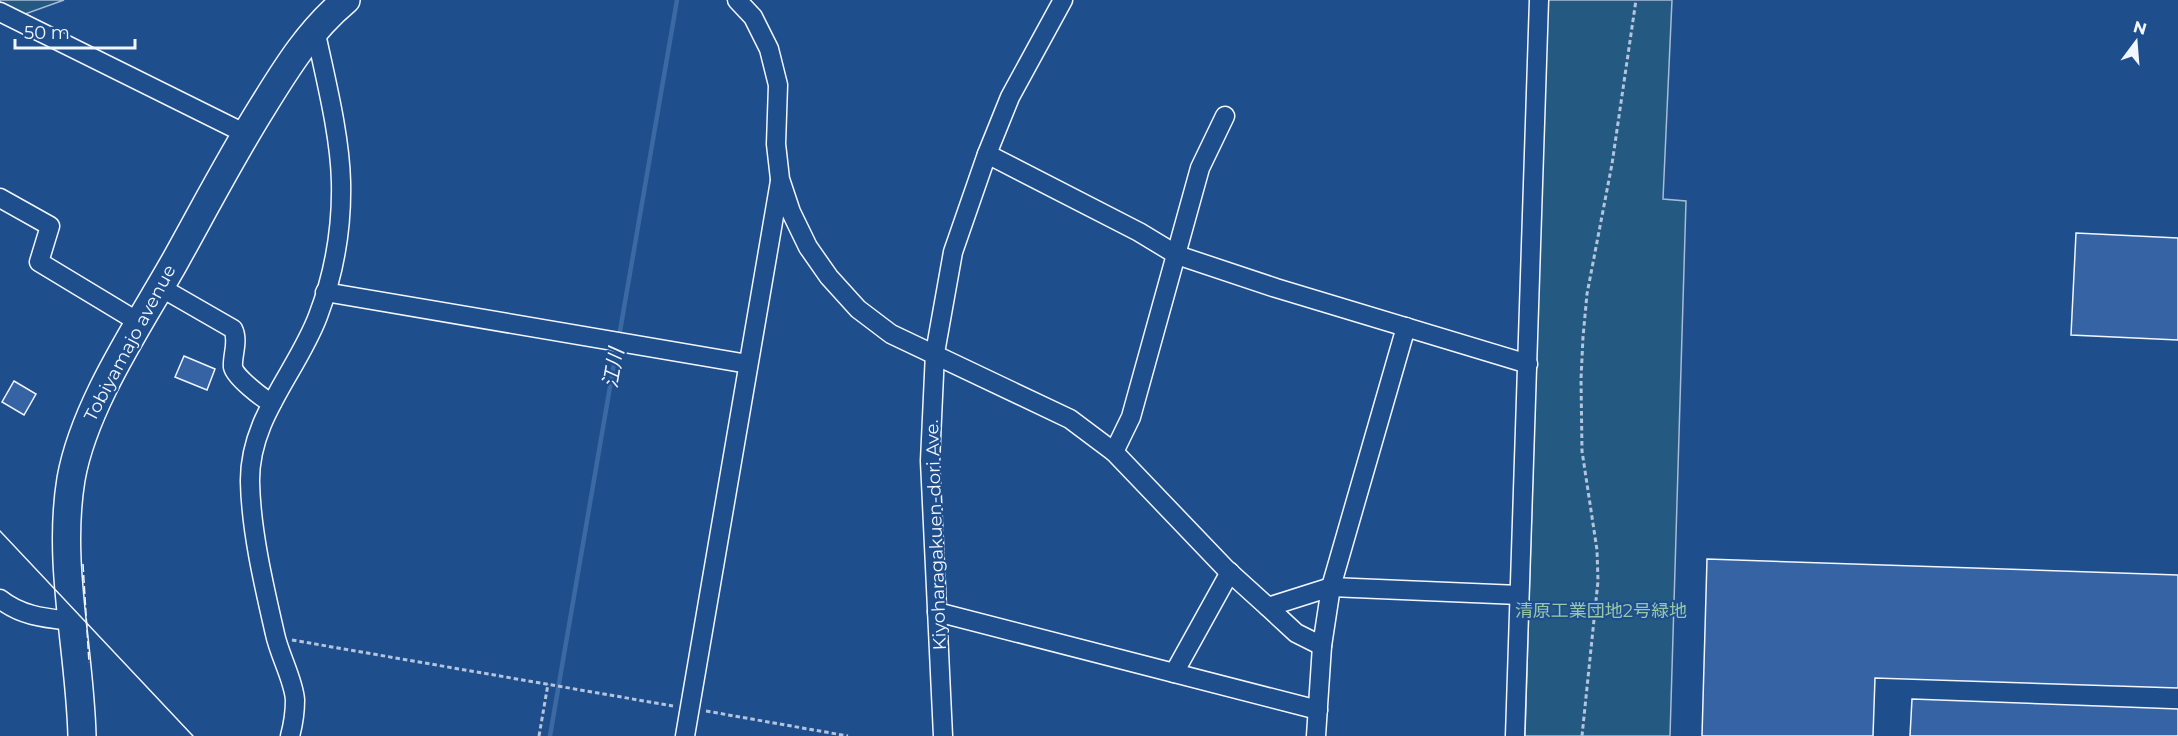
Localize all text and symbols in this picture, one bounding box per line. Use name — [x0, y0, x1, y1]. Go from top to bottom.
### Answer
scale bar — [15, 12, 135, 50]
north arrow — [2106, 12, 2166, 72]
text: N — [2131, 17, 2149, 39]
text: 50 m — [24, 22, 70, 44]
street label: Tobiyamajo avenue — [79, 261, 181, 425]
water label: 江川 — [598, 344, 629, 390]
street label: Kiyoharagakuen-dori Ave. — [921, 419, 951, 651]
park label: 清原工業団地2号緑地 — [1515, 600, 1687, 622]

